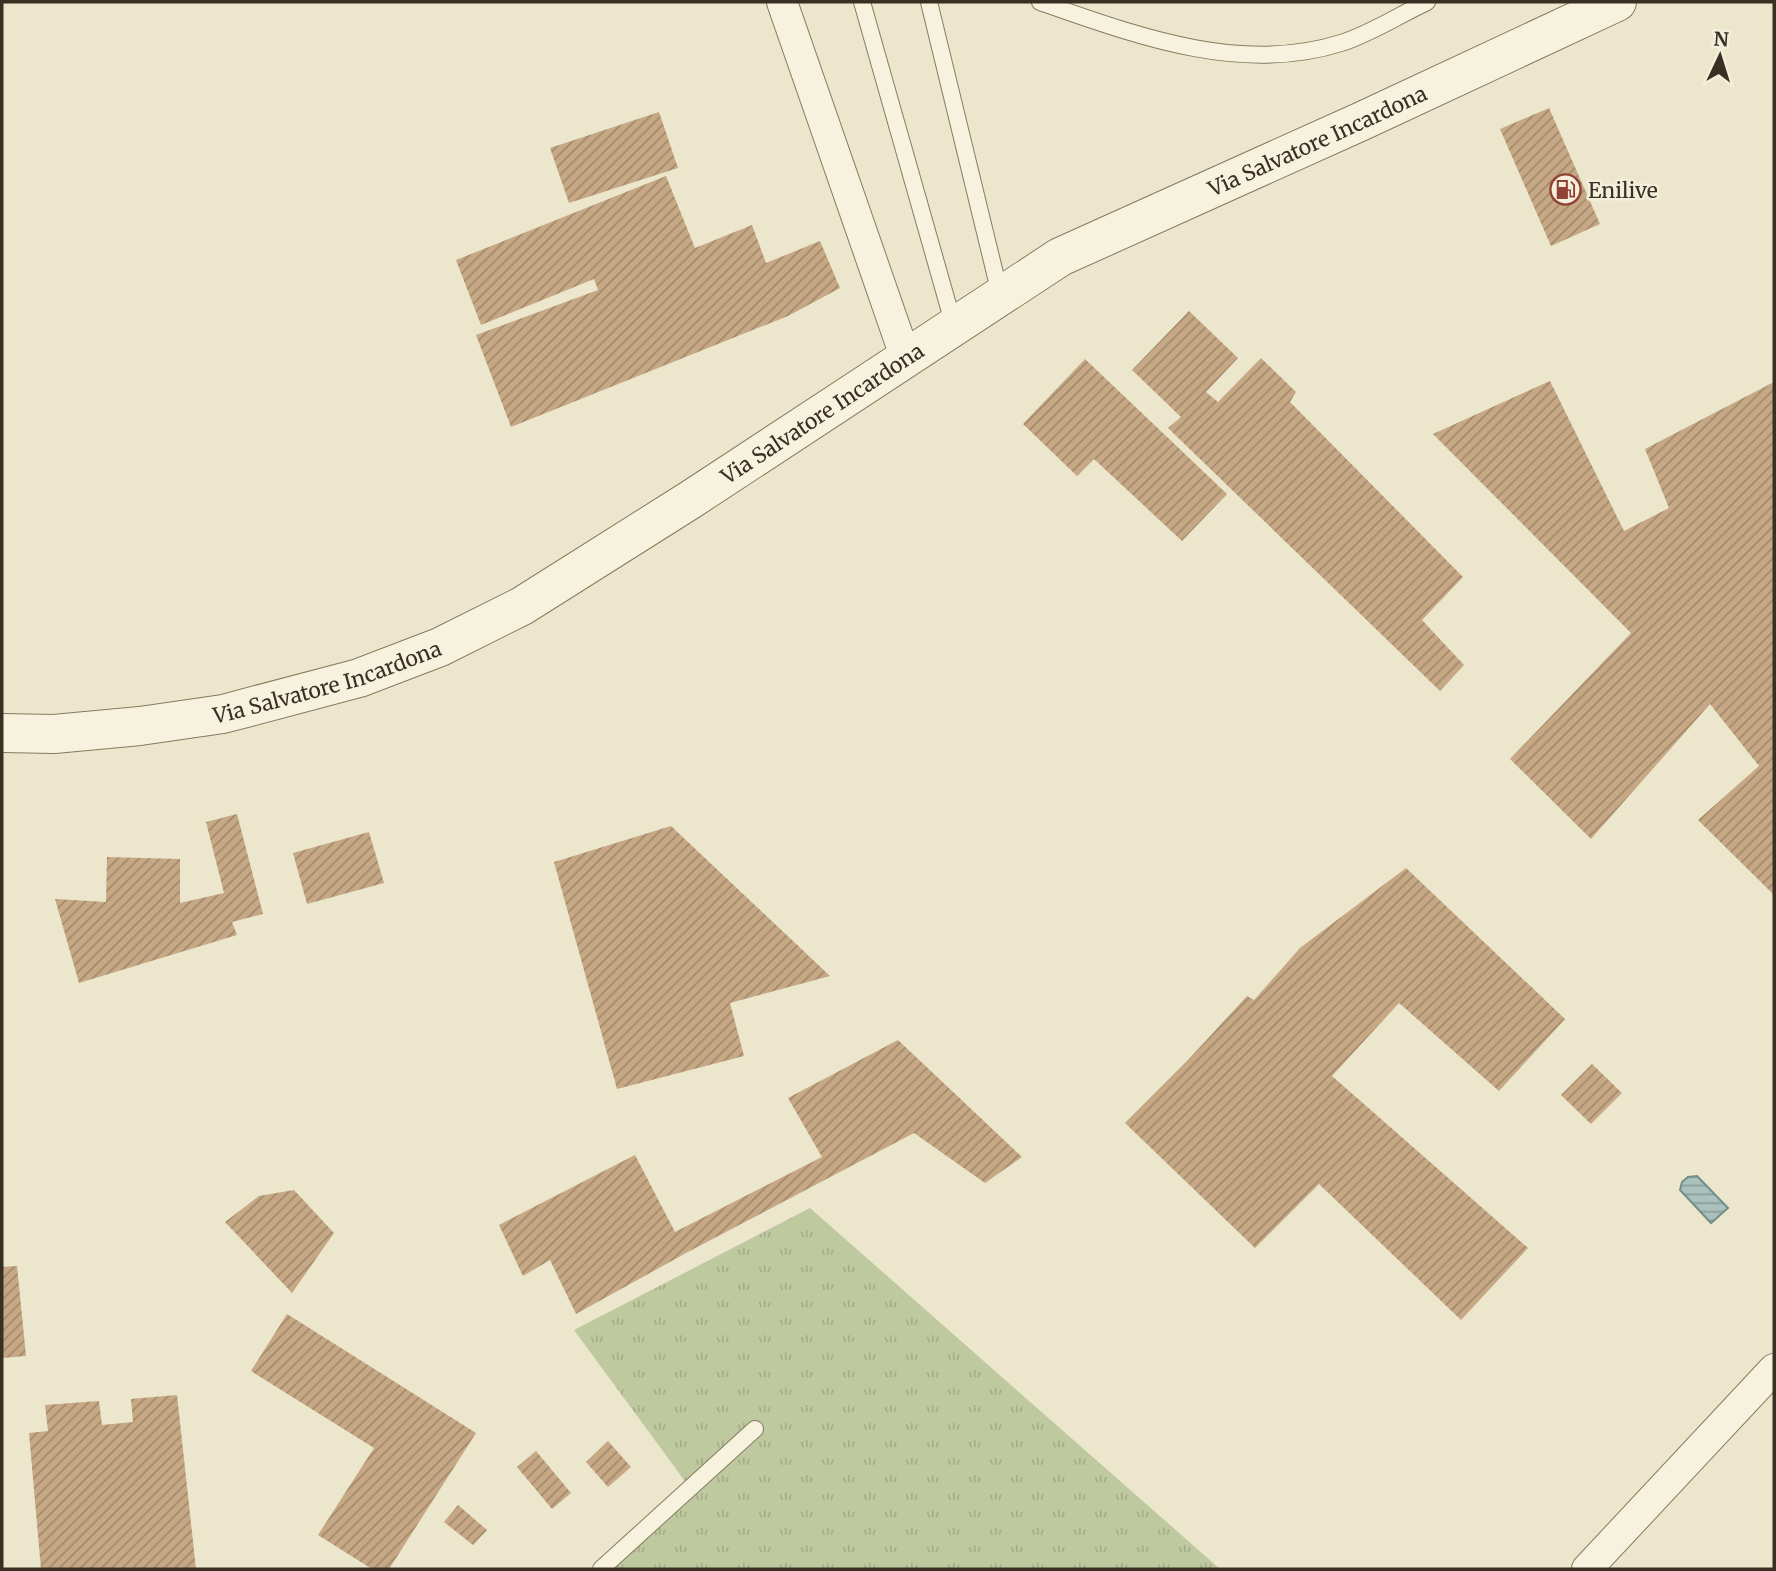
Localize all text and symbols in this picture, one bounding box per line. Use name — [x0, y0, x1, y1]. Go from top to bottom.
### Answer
north arrow — [1685, 21, 1755, 91]
text: N — [1713, 27, 1730, 52]
street label: Via Salvatore Incardona — [1203, 79, 1431, 203]
fuel station icon: Enilive — [1548, 173, 1582, 207]
place label: Enilive — [1588, 177, 1658, 204]
street label: Via Salvatore Incardona — [715, 337, 929, 490]
street label: Via Salvatore Incardona — [210, 634, 445, 729]

